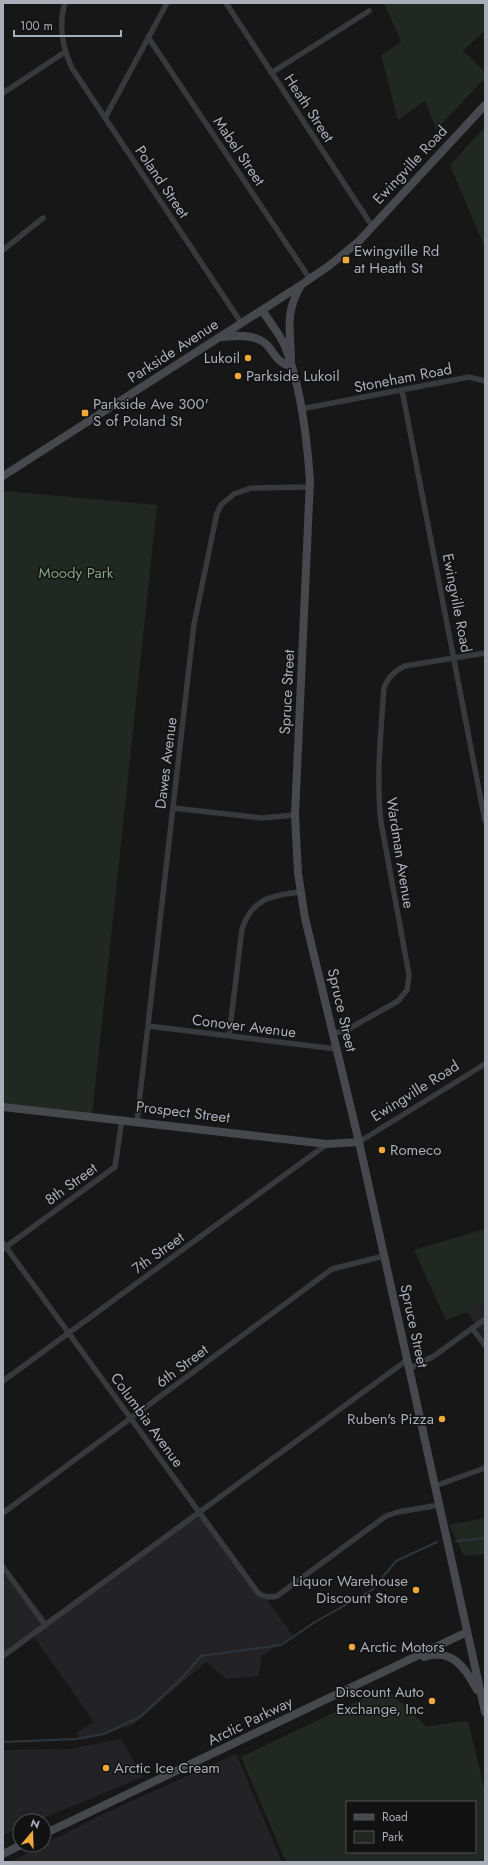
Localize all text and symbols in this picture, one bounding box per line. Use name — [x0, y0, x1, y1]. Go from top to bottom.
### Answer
scale bar — [14, 12, 121, 38]
text: 100 m — [20, 17, 53, 35]
street label: Heath Street — [279, 70, 340, 147]
street label: Mabel Street — [208, 112, 271, 190]
street label: Ewingville Road — [368, 121, 452, 209]
street label: Poland Street — [130, 141, 195, 223]
place label: Ewingville Rd at Heath St — [354, 240, 439, 279]
marker: Ewingville Rd at Heath St — [341, 255, 351, 265]
street label: Parkside Avenue — [123, 313, 223, 389]
place label: Lukoil — [204, 347, 240, 369]
marker: Lukoil — [243, 353, 253, 363]
street label: Stoneham Road — [352, 358, 454, 398]
place label: Parkside Lukoil — [246, 365, 340, 387]
marker: Parkside Lukoil — [233, 371, 243, 381]
place label: Parkside Ave 300' S of Poland St — [93, 393, 209, 432]
marker: Parkside Ave 300' S of Poland St — [80, 408, 90, 418]
street label: Ewingville Road — [437, 551, 477, 655]
park label: Moody Park — [39, 562, 114, 584]
street label: Spruce Street — [274, 649, 300, 735]
street label: Dawes Avenue — [149, 716, 183, 810]
street label: Wardman Avenue — [380, 796, 420, 910]
street label: Spruce Street — [322, 966, 362, 1054]
street label: Conover Avenue — [191, 1009, 298, 1043]
street label: Ewingville Road — [366, 1055, 464, 1127]
street label: Prospect Street — [135, 1095, 232, 1129]
place label: Romeco — [390, 1139, 441, 1161]
marker: Romeco — [377, 1145, 387, 1155]
street label: 8th Street — [40, 1157, 102, 1211]
street label: 7th Street — [127, 1226, 189, 1279]
street label: Spruce Street — [394, 1282, 434, 1370]
street label: 6th Street — [151, 1339, 213, 1393]
street label: Columbia Avenue — [105, 1368, 189, 1472]
place label: Ruben's Pizza — [347, 1408, 434, 1430]
marker: Ruben's Pizza — [437, 1414, 447, 1424]
place label: Liquor Warehouse Discount Store — [292, 1570, 408, 1609]
marker: Liquor Warehouse Discount Store — [411, 1585, 421, 1595]
place label: Arctic Motors — [360, 1636, 444, 1658]
marker: Arctic Motors — [347, 1642, 357, 1652]
place label: Discount Auto Exchange, Inc — [335, 1681, 424, 1720]
street label: Arctic Parkway — [204, 1691, 297, 1751]
marker: Discount Auto Exchange, Inc — [427, 1696, 437, 1706]
place label: Arctic Ice Cream — [114, 1757, 220, 1779]
marker: Arctic Ice Cream — [101, 1763, 111, 1773]
legend — [346, 1801, 476, 1853]
text: Road — [382, 1808, 408, 1826]
north arrow — [12, 1813, 52, 1853]
text: N — [29, 1815, 42, 1833]
text: Park — [382, 1828, 404, 1846]

